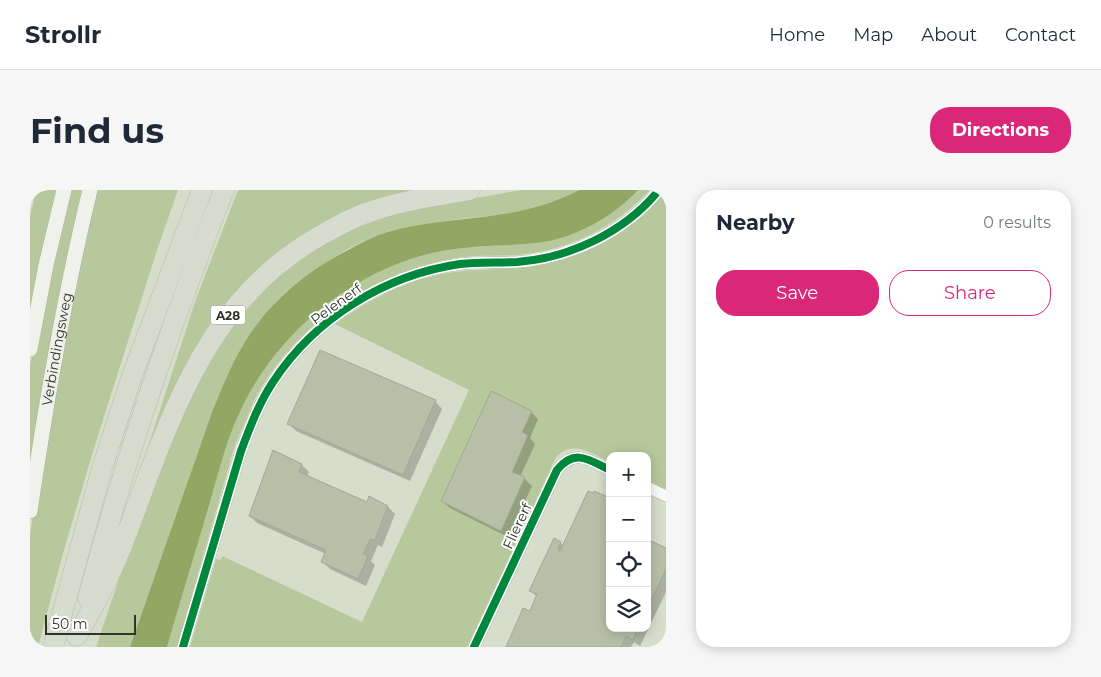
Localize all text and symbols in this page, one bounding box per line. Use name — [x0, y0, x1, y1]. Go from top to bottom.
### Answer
text: Strollr — [25, 20, 101, 49]
text: Home — [769, 24, 825, 46]
text: Map — [853, 24, 893, 46]
text: About — [921, 24, 977, 46]
text: Contact — [1005, 24, 1076, 46]
button: Directions — [930, 107, 1071, 153]
text: Find us — [30, 109, 164, 152]
text: Nearby — [716, 210, 795, 235]
text: 0 results — [983, 213, 1051, 232]
button: Save — [716, 270, 879, 316]
button: Share — [889, 270, 1051, 316]
street label: Pelenerf — [307, 279, 366, 329]
street label: Verbindingsweg — [38, 291, 76, 407]
road number: A28 — [210, 306, 246, 324]
map controls — [606, 452, 651, 632]
button: + — [606, 452, 651, 497]
button: − — [606, 497, 651, 542]
street label: Fliererf — [498, 499, 536, 552]
button: locate — [606, 542, 651, 587]
button: layers — [606, 587, 651, 632]
scale bar — [45, 612, 136, 635]
text: 50 m — [52, 615, 88, 633]

